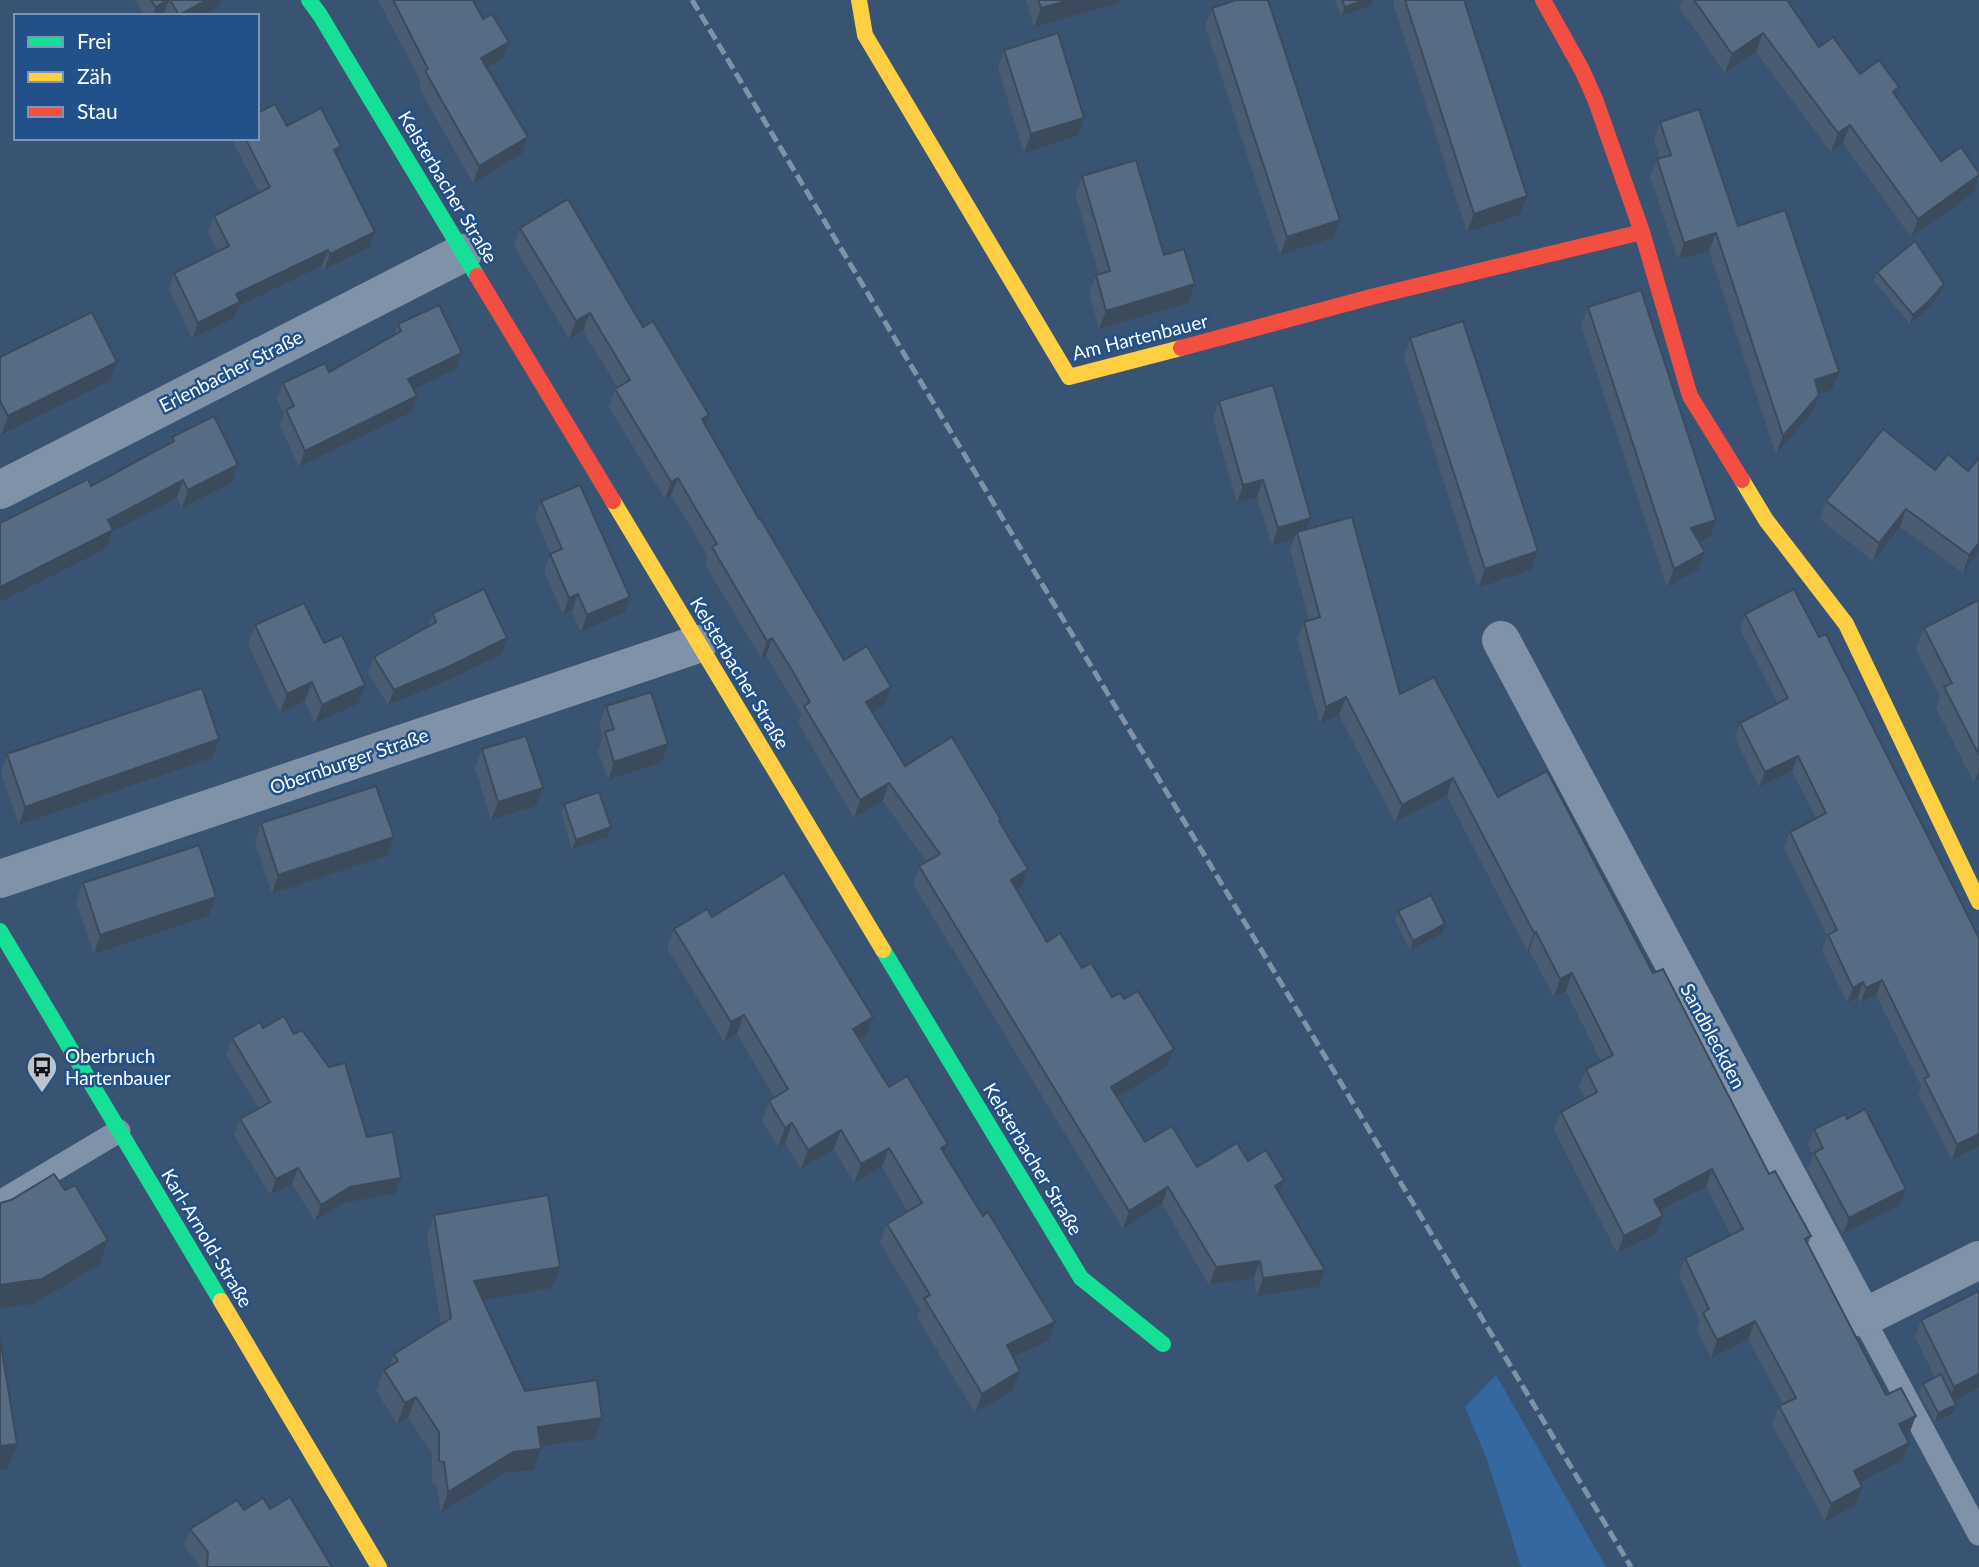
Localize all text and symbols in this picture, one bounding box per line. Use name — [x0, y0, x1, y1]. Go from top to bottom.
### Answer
legend — [14, 14, 259, 140]
text: Frei — [77, 28, 111, 53]
text: Zäh — [77, 63, 112, 88]
text: Stau — [77, 98, 118, 123]
street label: Kelsterbacher Straße — [394, 106, 503, 267]
street label: Am Hartenbauer — [1070, 309, 1210, 364]
street label: Erlenbacher Straße — [155, 324, 306, 417]
street label: Kelsterbacher Straße — [686, 592, 795, 753]
street label: Obernburger Straße — [266, 723, 431, 798]
street label: Sandbleckden — [1676, 979, 1751, 1092]
place label: Oberbruch Hartenbauer — [65, 1044, 171, 1089]
bus stop icon: Oberbruch Hartenbauer — [25, 1050, 59, 1094]
street label: Kelsterbacher Straße — [979, 1078, 1088, 1239]
street label: Karl-Arnold-Straße — [157, 1164, 258, 1311]

